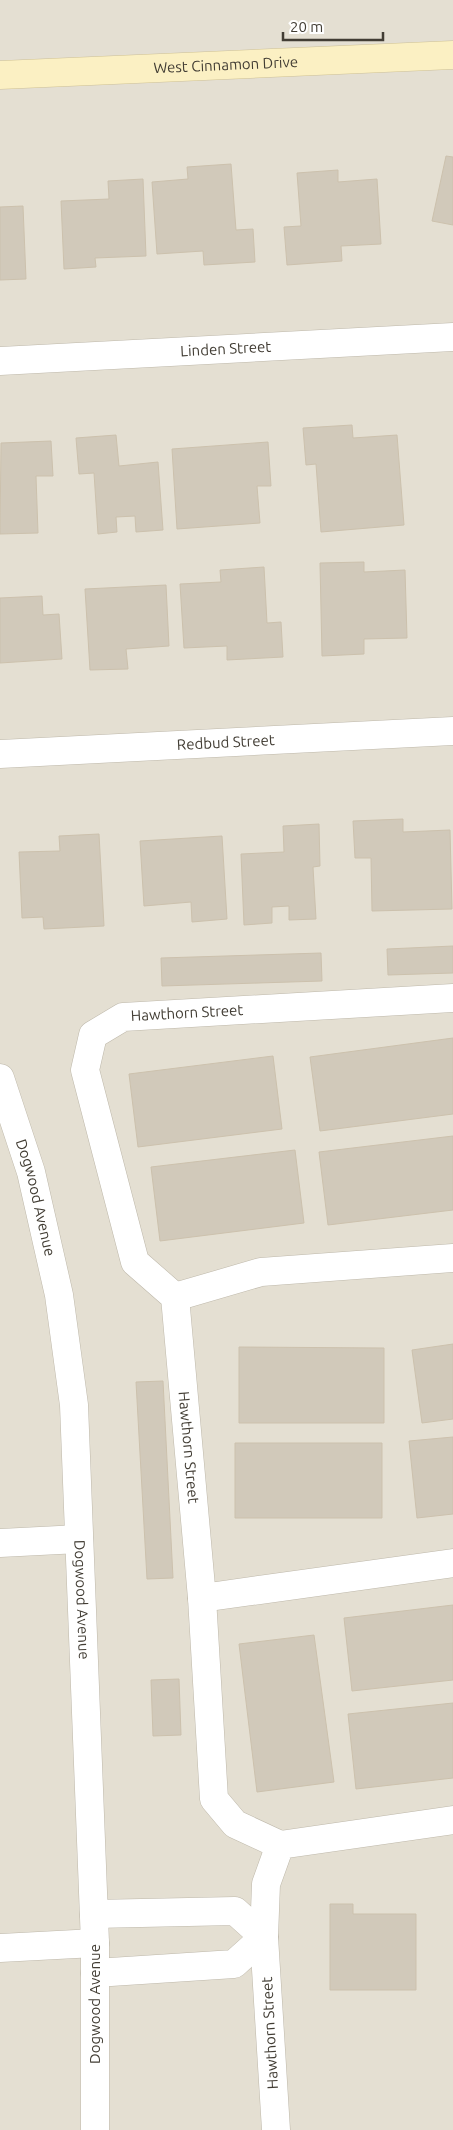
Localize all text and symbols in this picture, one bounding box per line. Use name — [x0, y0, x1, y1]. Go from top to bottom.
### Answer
scale bar — [283, 10, 383, 42]
text: 20 m — [290, 18, 323, 35]
street label: West Cinnamon Drive — [153, 53, 298, 76]
street label: Linden Street — [180, 338, 272, 359]
street label: Redbud Street — [176, 731, 275, 753]
street label: Hawthorn Street — [130, 1001, 244, 1024]
street label: Dogwood Avenue — [13, 1137, 59, 1258]
street label: Hawthorn Street — [175, 1390, 202, 1504]
street label: Dogwood Avenue — [71, 1539, 93, 1660]
street label: Dogwood Avenue — [86, 1944, 103, 2064]
street label: Hawthorn Street — [258, 1976, 281, 2090]

